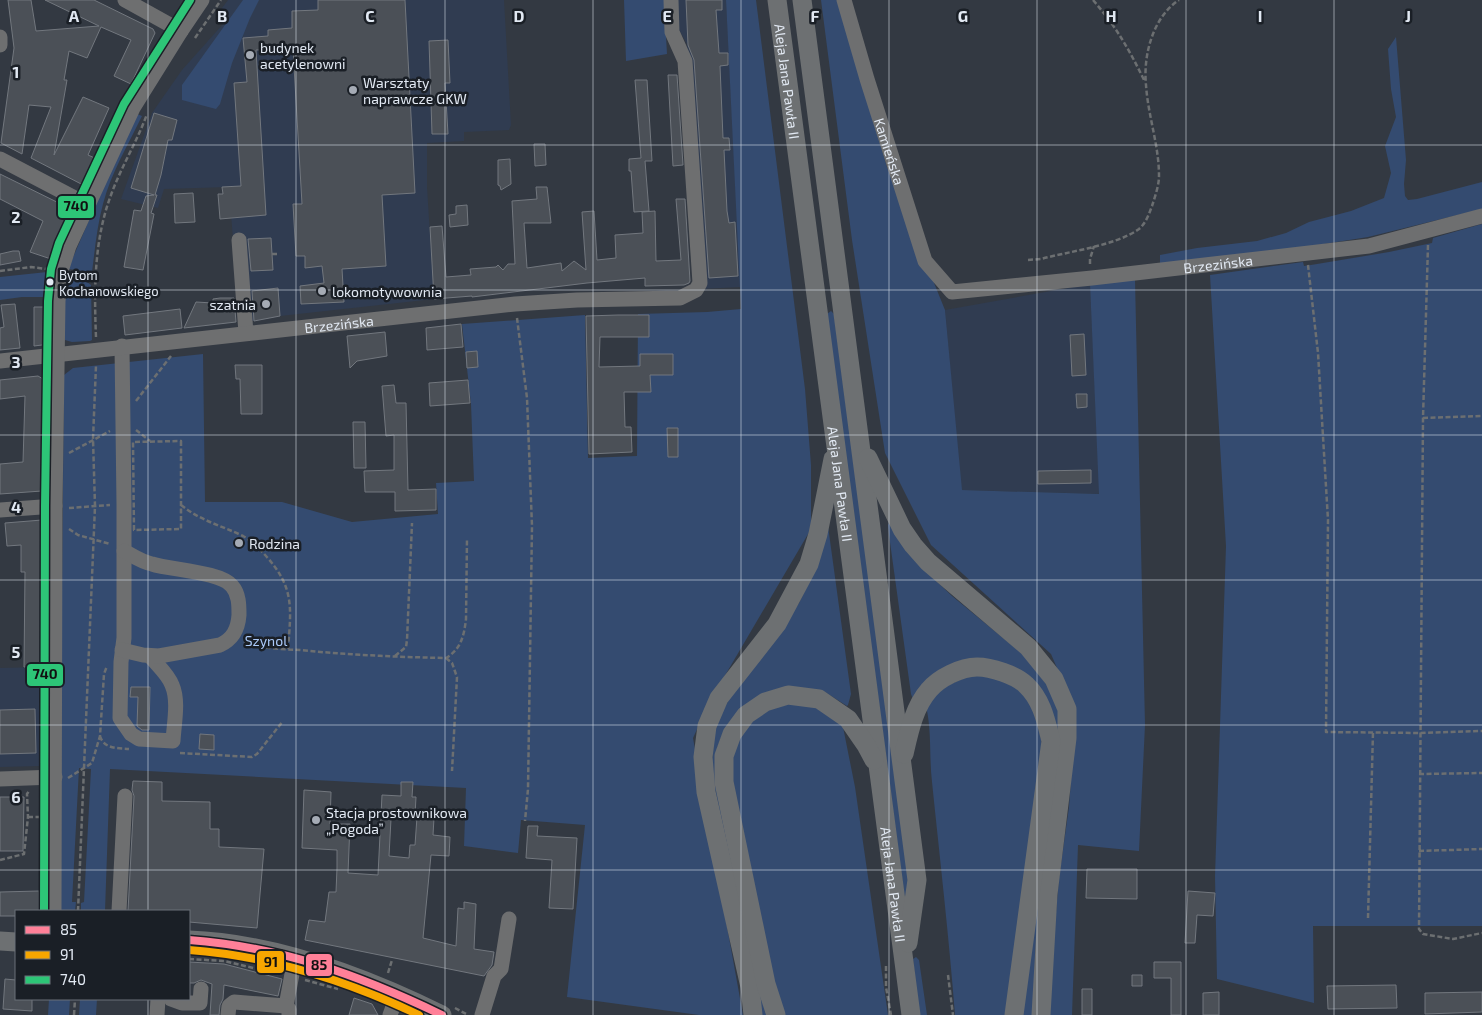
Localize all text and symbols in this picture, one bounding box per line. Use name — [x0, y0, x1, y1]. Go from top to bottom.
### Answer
text: A — [69, 6, 80, 25]
text: B — [217, 6, 227, 25]
text: C — [365, 6, 375, 25]
text: D — [514, 6, 525, 25]
text: E — [662, 6, 672, 25]
text: F — [811, 6, 820, 25]
text: G — [958, 6, 968, 25]
text: H — [1105, 6, 1117, 25]
text: I — [1258, 6, 1262, 25]
text: J — [1405, 6, 1411, 25]
street label: Aleja Jana Pawła II — [772, 23, 804, 140]
place label: budynek acetylenowni — [260, 39, 346, 72]
marker: budynek acetylenowni — [244, 49, 256, 61]
text: 1 — [13, 62, 19, 81]
place label: Warsztaty naprawcze GKW — [363, 74, 467, 107]
marker: Warsztaty naprawcze GKW — [347, 84, 359, 96]
street label: Kamieńska — [871, 116, 909, 187]
line badge: 740 — [57, 195, 95, 219]
text: 740 — [63, 197, 89, 214]
text: 2 — [11, 207, 21, 226]
street label: Brzezińska — [1182, 251, 1254, 276]
place label: Bytom Kochanowskiego — [59, 267, 159, 299]
marker: Bytom Kochanowskiego — [45, 277, 55, 287]
place label: lokomotywownia — [332, 283, 442, 300]
marker: lokomotywownia — [316, 285, 328, 297]
place label: szatnia — [209, 296, 256, 313]
marker: szatnia — [260, 298, 272, 310]
street label: Brzezińska — [303, 311, 375, 336]
text: 3 — [11, 352, 21, 371]
street label: Aleja Jana Pawła II — [825, 425, 857, 542]
text: 4 — [11, 497, 21, 516]
place label: Rodzina — [249, 535, 300, 552]
marker: Rodzina — [233, 537, 245, 549]
park label: Szynol — [245, 632, 288, 649]
text: 5 — [12, 642, 21, 661]
line badge: 740 — [26, 663, 64, 687]
text: 740 — [32, 665, 58, 682]
text: 6 — [11, 787, 21, 806]
place label: Stacja prostownikowa „Pogoda” — [326, 804, 467, 837]
marker: Stacja prostownikowa „Pogoda” — [310, 814, 322, 826]
street label: Aleja Jana Pawła II — [878, 826, 910, 943]
legend — [15, 910, 190, 1000]
text: 85 — [60, 920, 77, 938]
text: 91 — [60, 945, 75, 963]
line badge: 91 — [256, 950, 285, 974]
text: 91 — [264, 953, 278, 970]
line badge: 85 — [305, 953, 333, 977]
text: 85 — [311, 956, 327, 973]
text: 740 — [60, 970, 86, 988]

